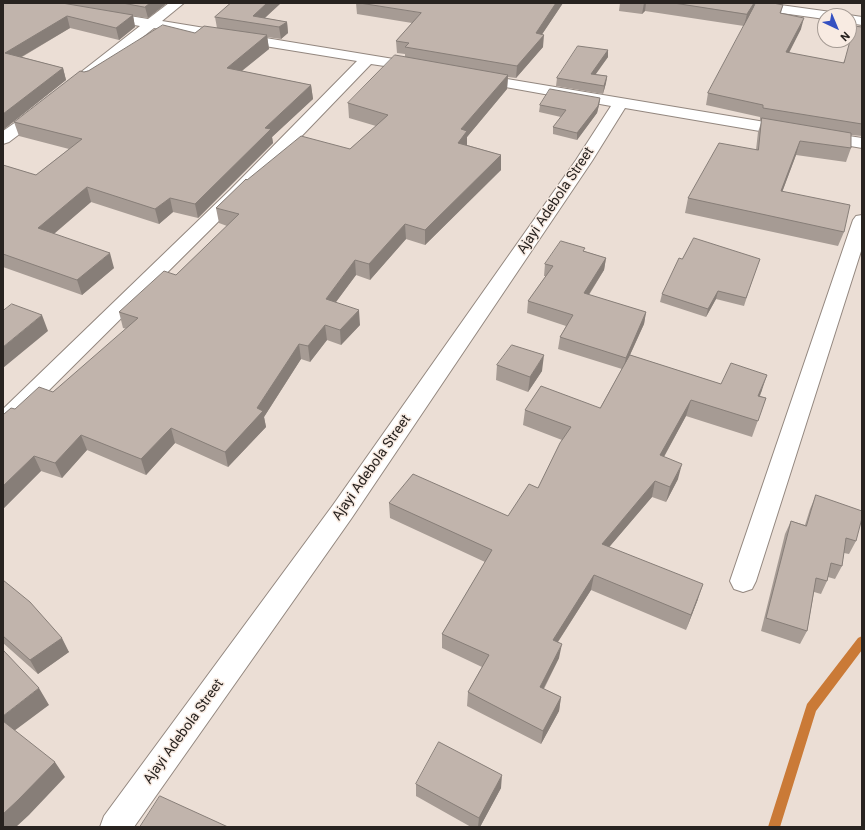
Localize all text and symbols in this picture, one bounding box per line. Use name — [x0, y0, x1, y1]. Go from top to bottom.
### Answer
north arrow — [817, 8, 857, 48]
text: N — [838, 29, 852, 44]
street label: Ajayi Adebola Street — [514, 144, 598, 258]
street label: Ajayi Adebola Street — [329, 412, 415, 524]
street label: Ajayi Adebola Street — [140, 676, 228, 788]

